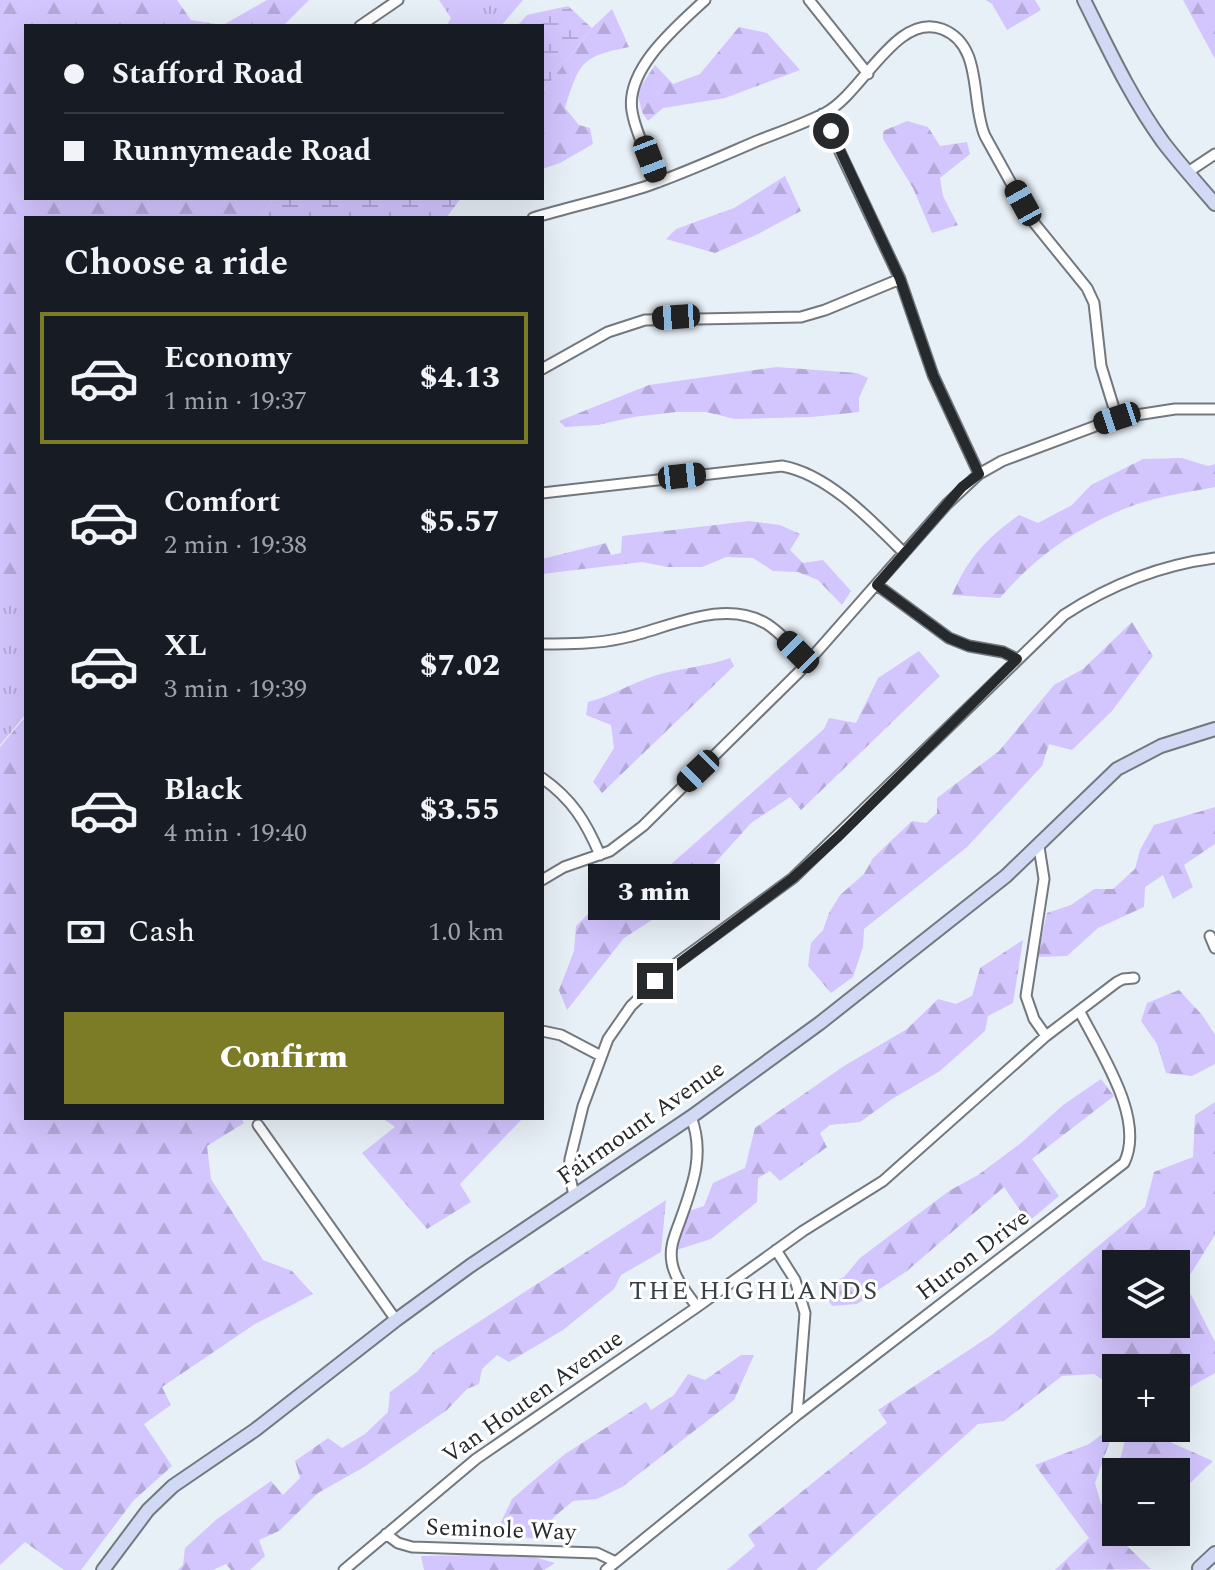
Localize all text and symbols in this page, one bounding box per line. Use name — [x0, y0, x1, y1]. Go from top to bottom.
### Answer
text: Stafford Road — [112, 51, 303, 97]
route start — [813, 113, 849, 149]
text: Runnymeade Road — [112, 128, 371, 174]
car — [630, 132, 670, 186]
car — [1001, 176, 1045, 230]
text: Choose a ride — [64, 236, 288, 291]
car — [651, 303, 701, 331]
text: Economy — [164, 335, 291, 381]
icon: car — [68, 342, 140, 414]
text: $4.13 — [420, 355, 500, 401]
text: 1 min · 19:37 — [164, 381, 307, 421]
car — [1090, 399, 1144, 437]
car — [657, 462, 707, 490]
text: Comfort — [164, 479, 280, 525]
icon: car — [68, 486, 140, 558]
text: $5.57 — [420, 499, 500, 545]
text: 2 min · 19:38 — [164, 525, 307, 565]
text: XL — [164, 623, 207, 669]
car — [773, 627, 823, 677]
icon: car — [68, 630, 140, 702]
text: $7.02 — [420, 643, 500, 689]
text: 3 min · 19:39 — [164, 669, 307, 709]
car — [672, 746, 724, 796]
text: Black — [164, 767, 243, 813]
icon: car — [68, 774, 140, 846]
text: $3.55 — [420, 787, 500, 833]
text: 4 min · 19:40 — [164, 813, 307, 853]
callout: 3 min — [589, 865, 721, 921]
text: 3 min — [618, 872, 690, 912]
text: Cash — [128, 909, 195, 955]
icon: cash — [64, 910, 108, 954]
text: 1.0 km — [428, 912, 504, 952]
route end — [637, 963, 673, 999]
button: Confirm — [64, 1012, 504, 1104]
street label: Fairmount Avenue — [550, 1052, 732, 1194]
street label: Huron Drive — [909, 1200, 1037, 1310]
map controls — [1102, 1250, 1190, 1546]
button: layers — [1102, 1250, 1190, 1338]
district label: THE HIGHLANDS — [629, 1271, 879, 1311]
street label: Van Houten Avenue — [435, 1321, 631, 1473]
button: + — [1102, 1354, 1190, 1442]
button: − — [1102, 1458, 1190, 1546]
street label: Seminole Way — [425, 1509, 578, 1551]

